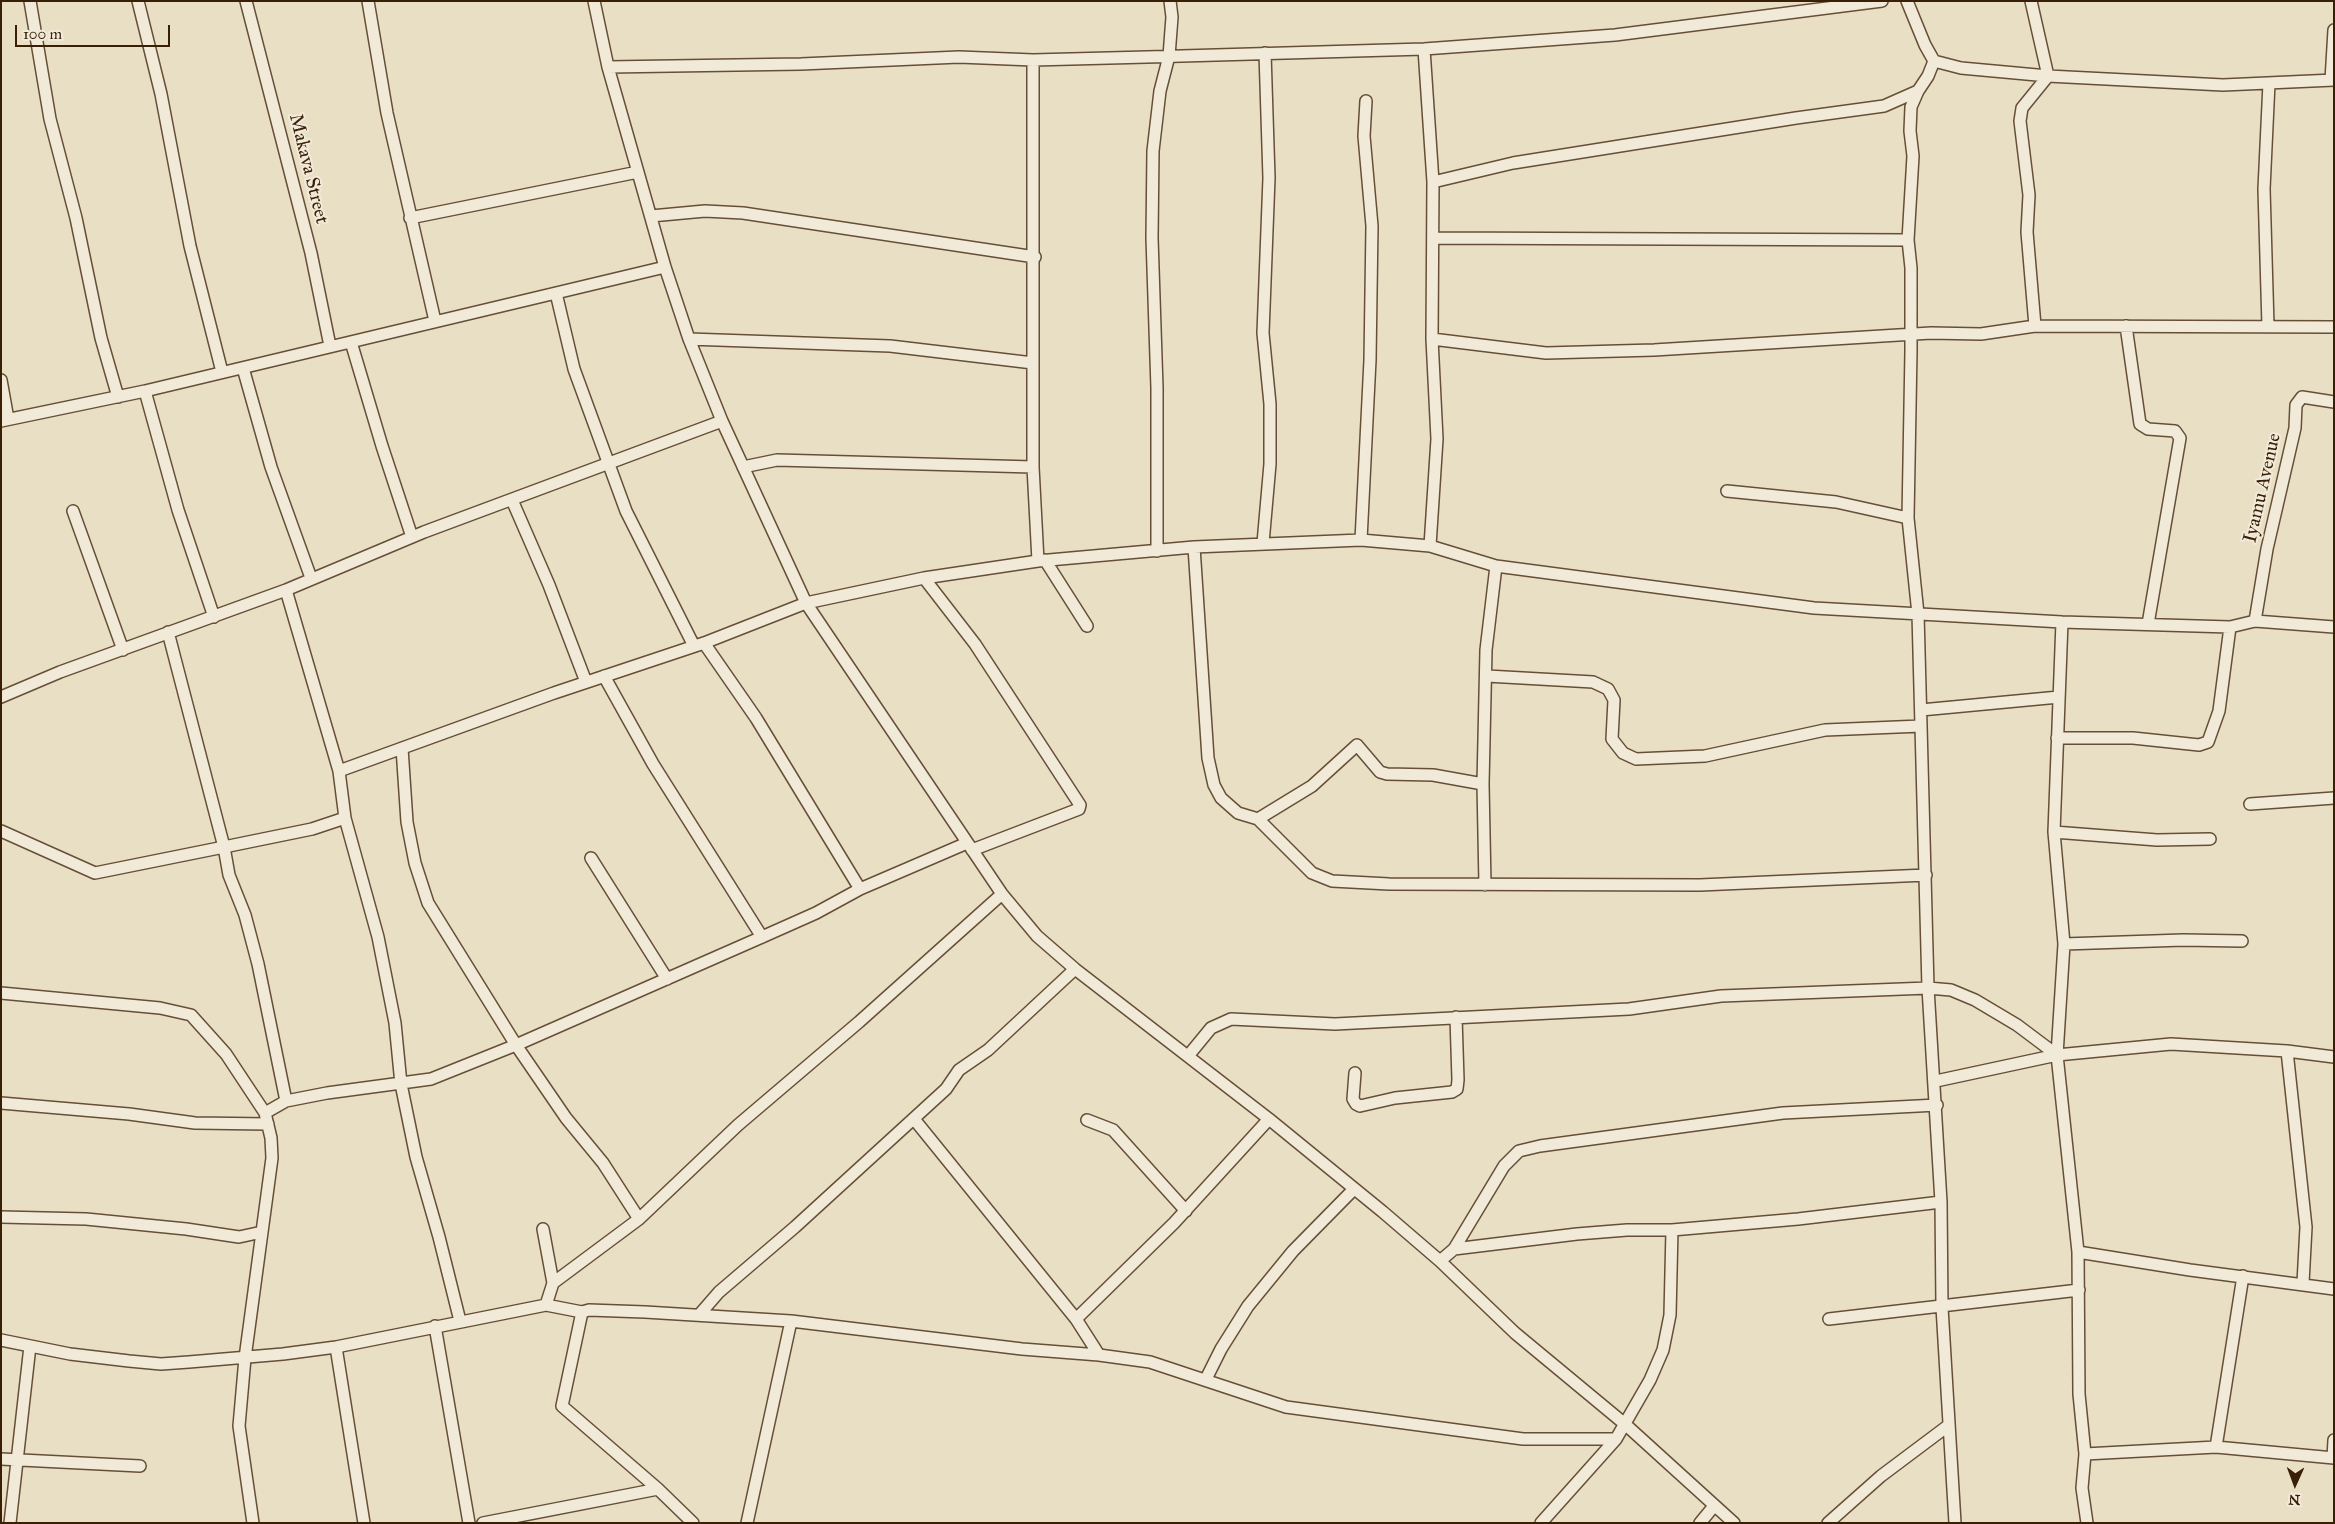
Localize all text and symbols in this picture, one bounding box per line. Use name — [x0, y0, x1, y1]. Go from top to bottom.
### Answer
scale bar — [18, 15, 172, 47]
text: 100 m — [23, 25, 62, 43]
street label: Makava Street — [283, 112, 333, 226]
street label: Iyamu Avenue — [2239, 431, 2287, 545]
north arrow — [2270, 1459, 2320, 1509]
text: N — [2288, 1491, 2301, 1508]

